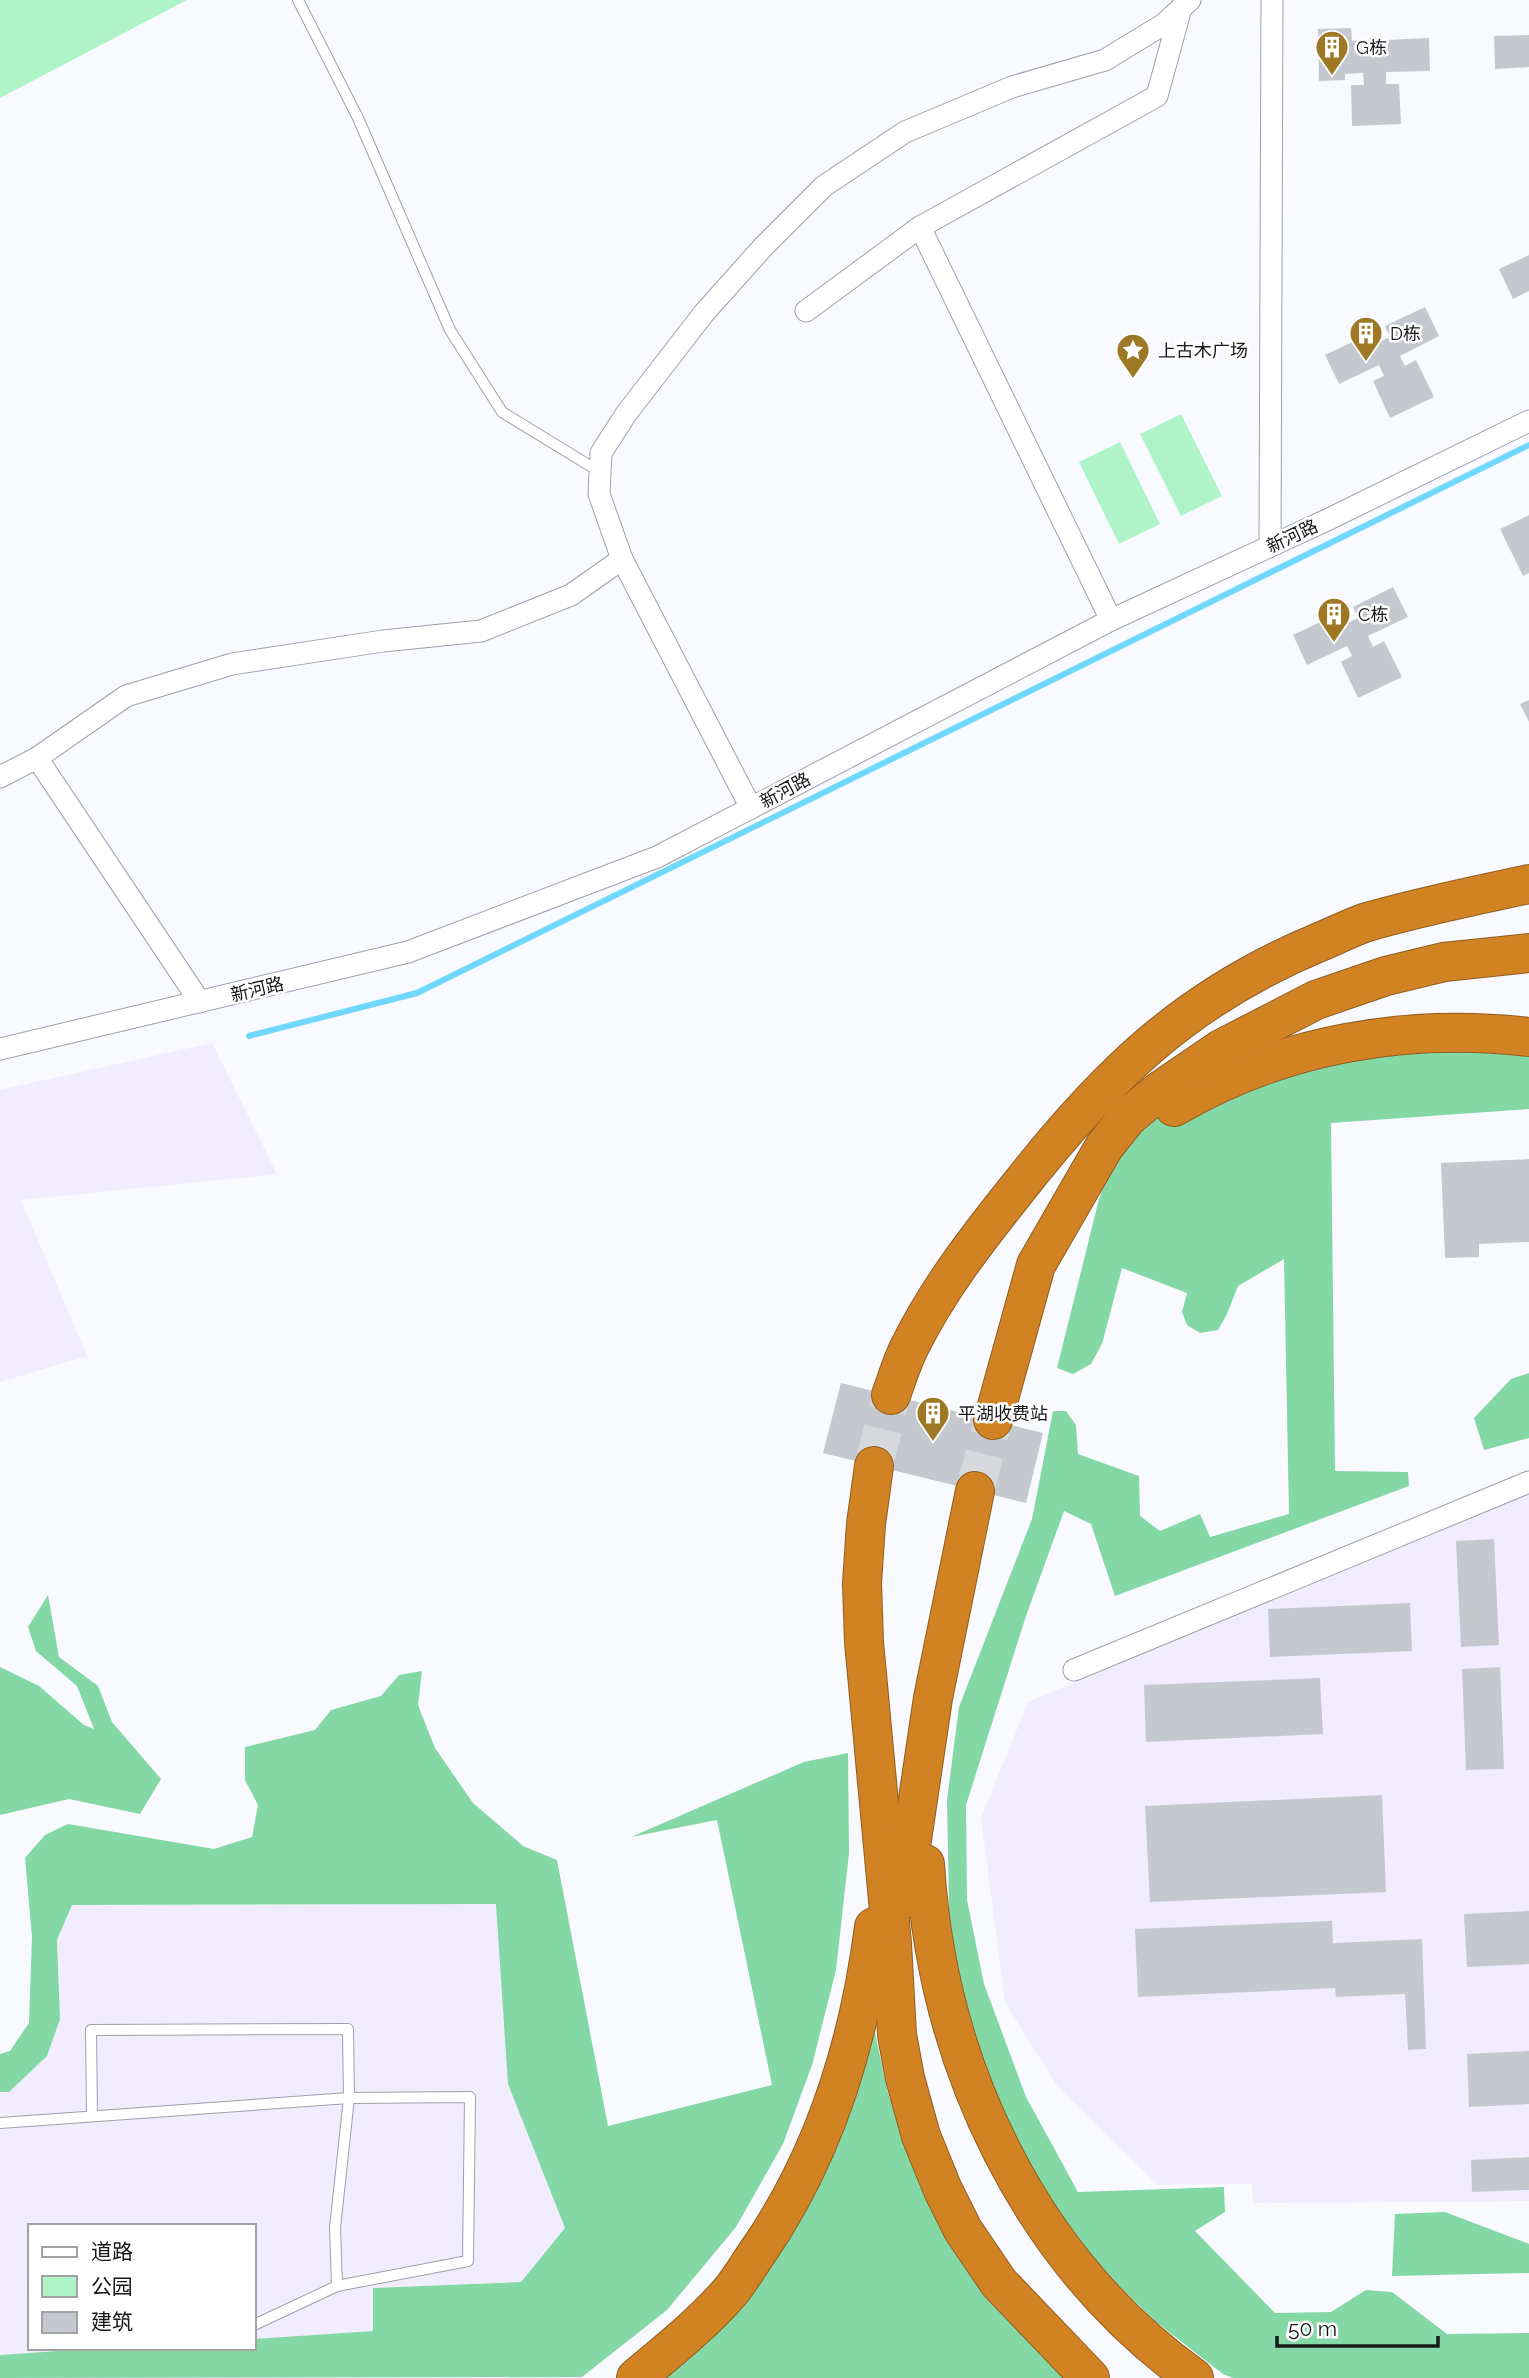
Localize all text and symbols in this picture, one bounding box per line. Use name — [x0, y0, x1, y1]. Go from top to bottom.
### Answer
building icon: G栋 — [1313, 28, 1351, 77]
place label: G栋 — [1356, 37, 1387, 58]
building icon: D栋 — [1347, 314, 1385, 363]
place label: D栋 — [1390, 323, 1421, 344]
place icon: 上古木广场 — [1114, 331, 1152, 380]
place label: 上古木广场 — [1158, 340, 1248, 361]
street label: 新河路 — [1263, 515, 1321, 557]
building icon: C栋 — [1315, 595, 1353, 644]
place label: C栋 — [1358, 604, 1388, 625]
street label: 新河路 — [756, 768, 814, 812]
street label: 新河路 — [228, 973, 286, 1005]
building icon: 平湖收费站 — [914, 1394, 952, 1443]
place label: 平湖收费站 — [958, 1403, 1048, 1424]
legend — [28, 2224, 256, 2350]
text: 道路 — [91, 2239, 133, 2264]
text: 公园 — [91, 2274, 133, 2299]
scale bar — [1277, 2304, 1438, 2348]
text: 建筑 — [91, 2309, 133, 2334]
text: 50 m — [1288, 2316, 1337, 2341]

